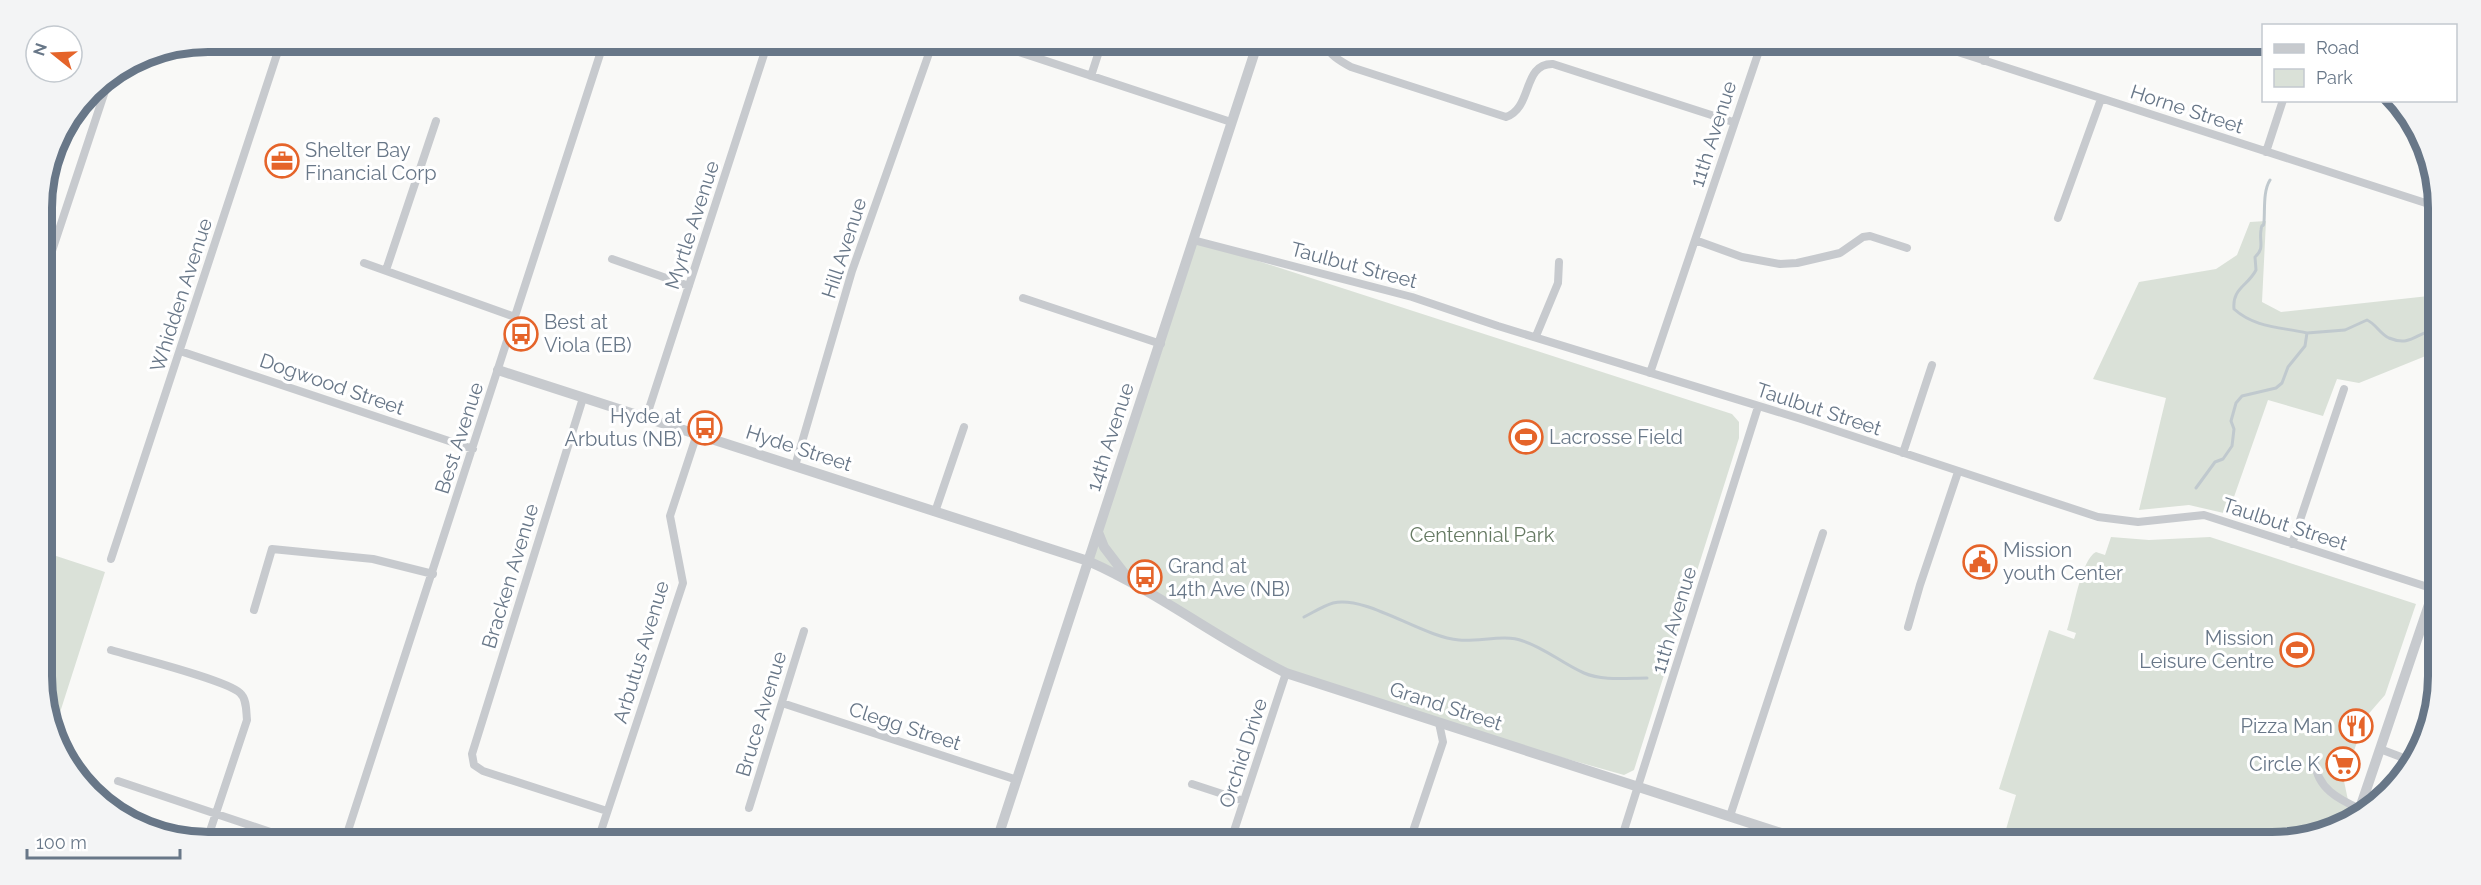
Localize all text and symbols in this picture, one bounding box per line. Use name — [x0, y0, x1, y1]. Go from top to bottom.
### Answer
north arrow — [24, 24, 84, 84]
legend — [2262, 24, 2457, 102]
text: Road — [2316, 37, 2359, 58]
text: N — [29, 41, 51, 58]
text: Park — [2316, 67, 2353, 88]
street label: 11th Avenue — [1685, 78, 1742, 190]
street label: Horne Street — [2127, 79, 2247, 139]
place label: Shelter Bay Financial Corp — [305, 138, 437, 185]
office icon: Shelter Bay Financial Corp — [264, 143, 300, 179]
street label: Myrtle Avenue — [660, 157, 724, 292]
street label: Hill Avenue — [817, 195, 872, 301]
street label: Whidden Avenue — [145, 215, 217, 375]
street label: Taulbut Street — [1288, 237, 1420, 293]
place label: Best at Viola (EB) — [544, 310, 632, 357]
bus stop icon: Best at Viola (EB) — [503, 316, 539, 352]
street label: Dogwood Street — [257, 348, 408, 420]
street label: Taulbut Street — [1754, 378, 1885, 441]
street label: Best Avenue — [430, 379, 488, 497]
street label: 14th Avenue — [1081, 380, 1139, 494]
place label: Hyde at Arbutus (NB) — [564, 404, 682, 451]
bus stop icon: Hyde at Arbutus (NB) — [687, 410, 723, 446]
sports icon: Lacrosse Field — [1508, 419, 1544, 455]
street label: Hyde Street — [743, 420, 855, 476]
place label: Lacrosse Field — [1549, 425, 1683, 449]
street label: Taulbut Street — [2220, 493, 2351, 556]
street label: Bracken Avenue — [477, 500, 544, 651]
park label: Centennial Park — [1410, 523, 1555, 547]
place label: Mission youth Center — [2003, 538, 2123, 585]
public building icon: Mission youth Center — [1962, 544, 1998, 580]
place label: Grand at 14th Ave (NB) — [1168, 554, 1290, 601]
bus stop icon: Grand at 14th Ave (NB) — [1127, 559, 1163, 595]
street label: 11th Avenue — [1646, 564, 1702, 676]
street label: Arbutus Avenue — [608, 578, 674, 726]
place label: Mission Leisure Centre — [2139, 626, 2274, 673]
sports icon: Mission Leisure Centre — [2279, 632, 2315, 668]
street label: Bruce Avenue — [731, 648, 791, 779]
street label: Grand Street — [1387, 677, 1506, 736]
street label: Orchid Drive — [1214, 695, 1272, 811]
street label: Clegg Street — [846, 697, 964, 755]
restaurant icon: Pizza Man — [2338, 708, 2374, 744]
place label: Pizza Man — [2241, 714, 2333, 738]
supermarket icon: Circle K — [2325, 746, 2361, 782]
place label: Circle K — [2249, 752, 2320, 776]
scale bar — [27, 822, 180, 860]
text: 100 m — [36, 832, 87, 853]

